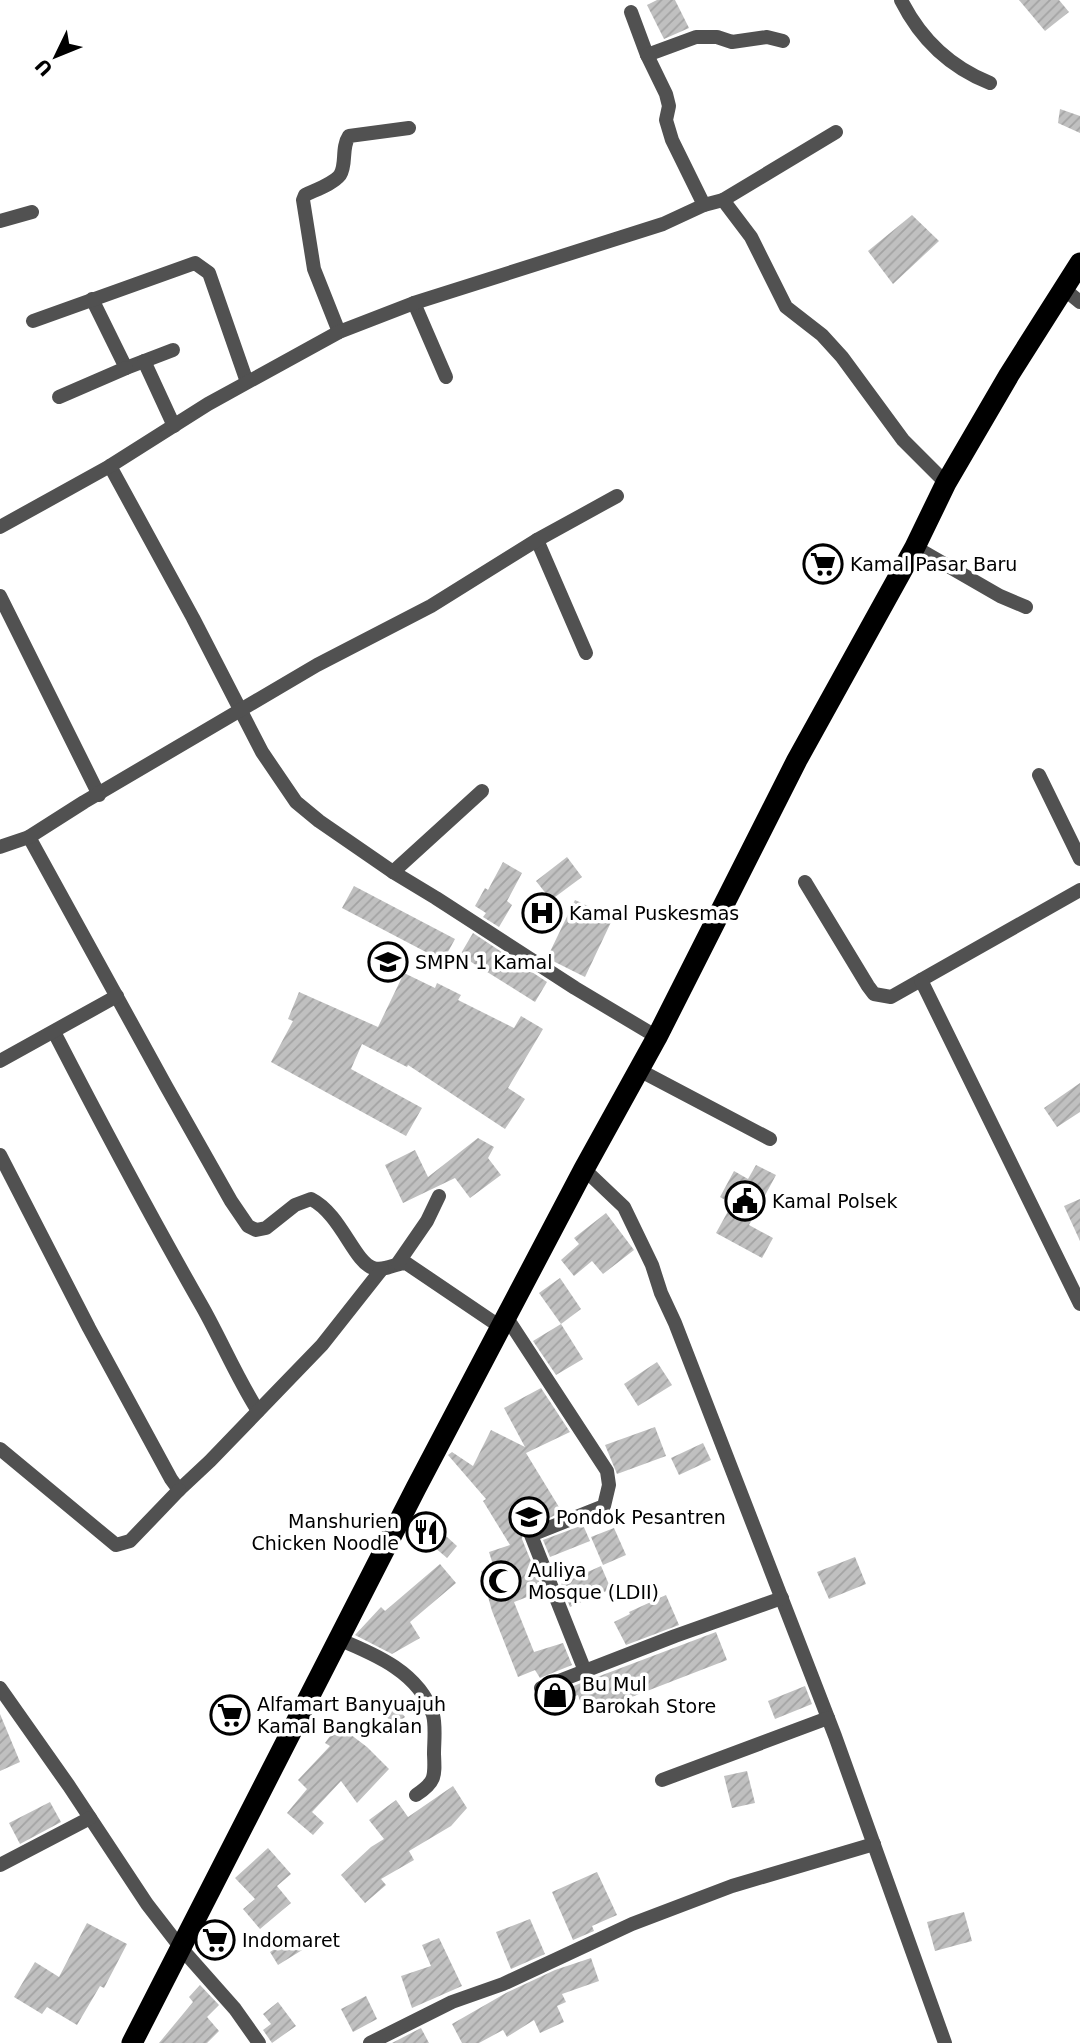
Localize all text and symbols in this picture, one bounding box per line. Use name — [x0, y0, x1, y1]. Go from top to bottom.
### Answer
north arrow — [21, 21, 91, 91]
text: U — [30, 54, 57, 81]
supermarket icon: Kamal Pasar Baru — [802, 543, 844, 585]
place label: Kamal Pasar Baru — [850, 553, 1017, 575]
hospital icon: Kamal Puskesmas — [521, 892, 563, 934]
place label: Kamal Puskesmas — [569, 902, 739, 924]
school or university icon: SMPN 1 Kamal — [367, 941, 409, 983]
place label: SMPN 1 Kamal — [415, 951, 553, 973]
public building icon: Kamal Polsek — [724, 1180, 766, 1222]
place label: Kamal Polsek — [772, 1190, 898, 1212]
school or university icon: Pondok Pesantren — [508, 1496, 550, 1538]
place label: Pondok Pesantren — [556, 1506, 726, 1528]
place label: Manshurien Chicken Noodle — [251, 1510, 399, 1554]
restaurant icon: Manshurien Chicken Noodle — [405, 1511, 447, 1553]
place label: Auliya Mosque (LDII) — [528, 1559, 659, 1603]
mosque icon: Auliya Mosque (LDII) — [480, 1560, 522, 1602]
place label: Bu Mul Barokah Store — [582, 1673, 716, 1717]
shop icon: Bu Mul Barokah Store — [534, 1674, 576, 1716]
place label: Alfamart Banyuajuh Kamal Bangkalan — [257, 1693, 446, 1737]
supermarket icon: Alfamart Banyuajuh Kamal Bangkalan — [209, 1694, 251, 1736]
supermarket icon: Indomaret — [194, 1919, 236, 1961]
place label: Indomaret — [242, 1929, 340, 1951]

